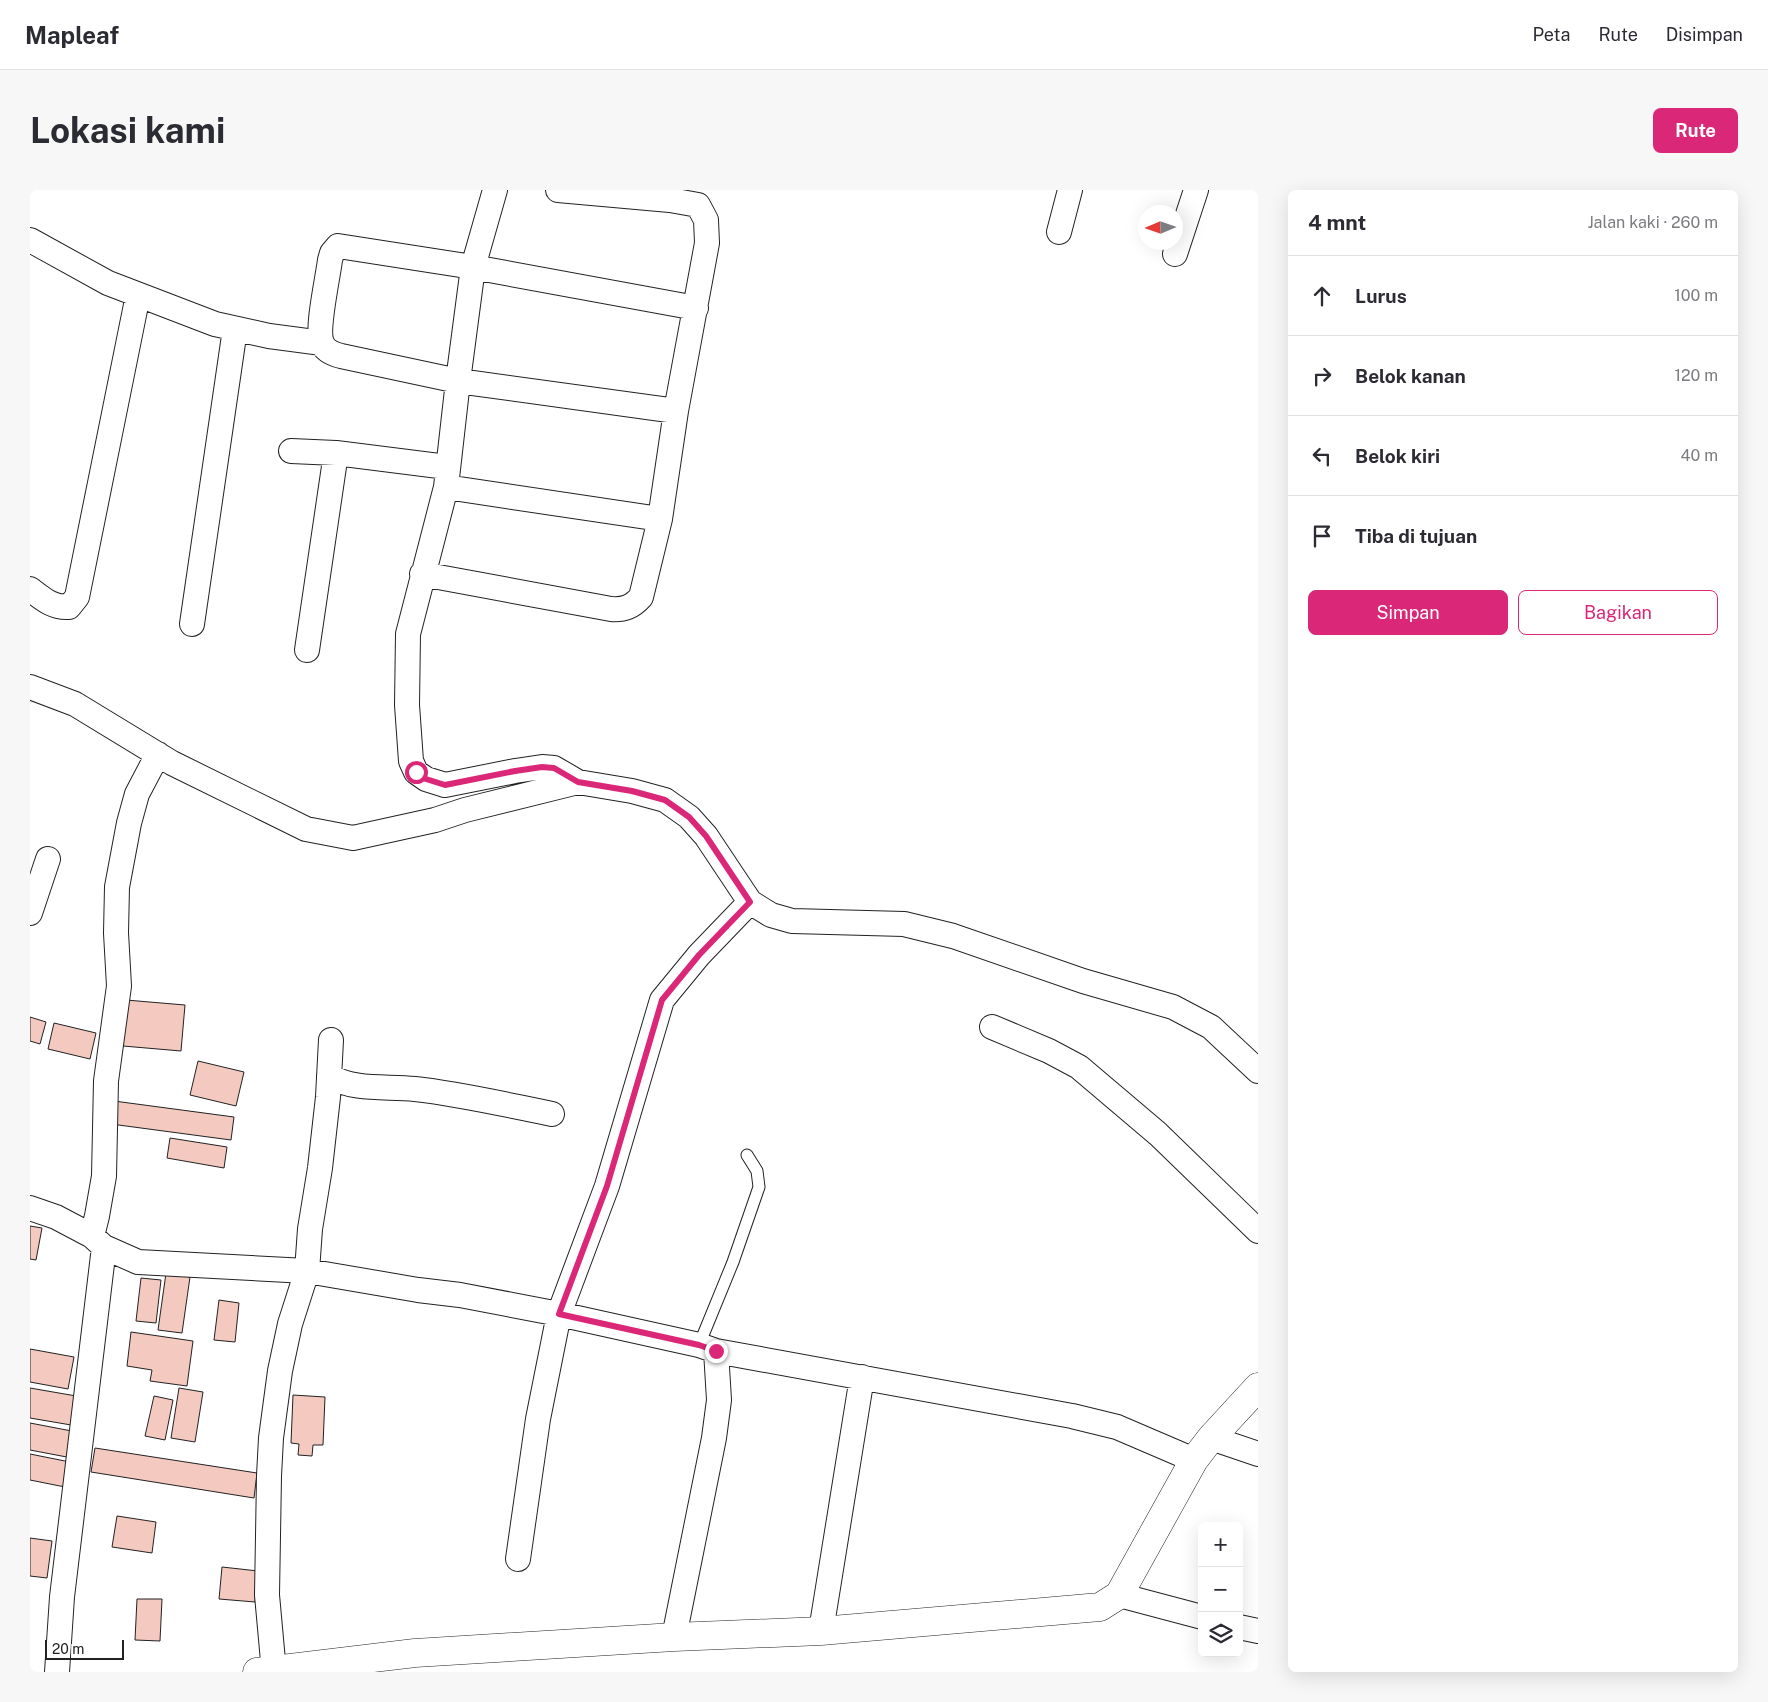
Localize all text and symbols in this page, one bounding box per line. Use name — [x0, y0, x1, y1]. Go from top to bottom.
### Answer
text: Mapleaf — [25, 21, 119, 49]
text: Peta — [1532, 24, 1570, 45]
text: Rute — [1598, 24, 1638, 45]
text: Disimpan — [1666, 24, 1743, 45]
button: Rute — [1653, 108, 1738, 153]
text: Lokasi kami — [30, 110, 225, 151]
north arrow — [1138, 205, 1183, 250]
text: 4 mnt — [1308, 210, 1366, 235]
text: Jalan kaki · 260 m — [1587, 213, 1718, 232]
icon: ahead — [1308, 282, 1336, 310]
text: Lurus — [1355, 285, 1407, 307]
text: 100 m — [1674, 286, 1718, 305]
icon: right — [1308, 362, 1336, 390]
text: Belok kanan — [1355, 365, 1466, 387]
text: 120 m — [1674, 366, 1718, 385]
icon: left — [1308, 442, 1336, 470]
text: Belok kiri — [1355, 445, 1440, 467]
text: 40 m — [1680, 446, 1718, 465]
icon: arrive — [1308, 522, 1336, 550]
text: Tiba di tujuan — [1355, 525, 1477, 547]
button: Simpan — [1308, 590, 1508, 635]
button: Bagikan — [1518, 590, 1718, 635]
route start — [405, 761, 428, 784]
route end — [705, 1340, 728, 1363]
map controls — [1198, 1522, 1243, 1657]
button: + — [1198, 1522, 1243, 1567]
button: − — [1198, 1567, 1243, 1612]
button: layers — [1198, 1612, 1243, 1657]
scale bar — [45, 1637, 124, 1660]
text: 20 m — [52, 1641, 84, 1657]

